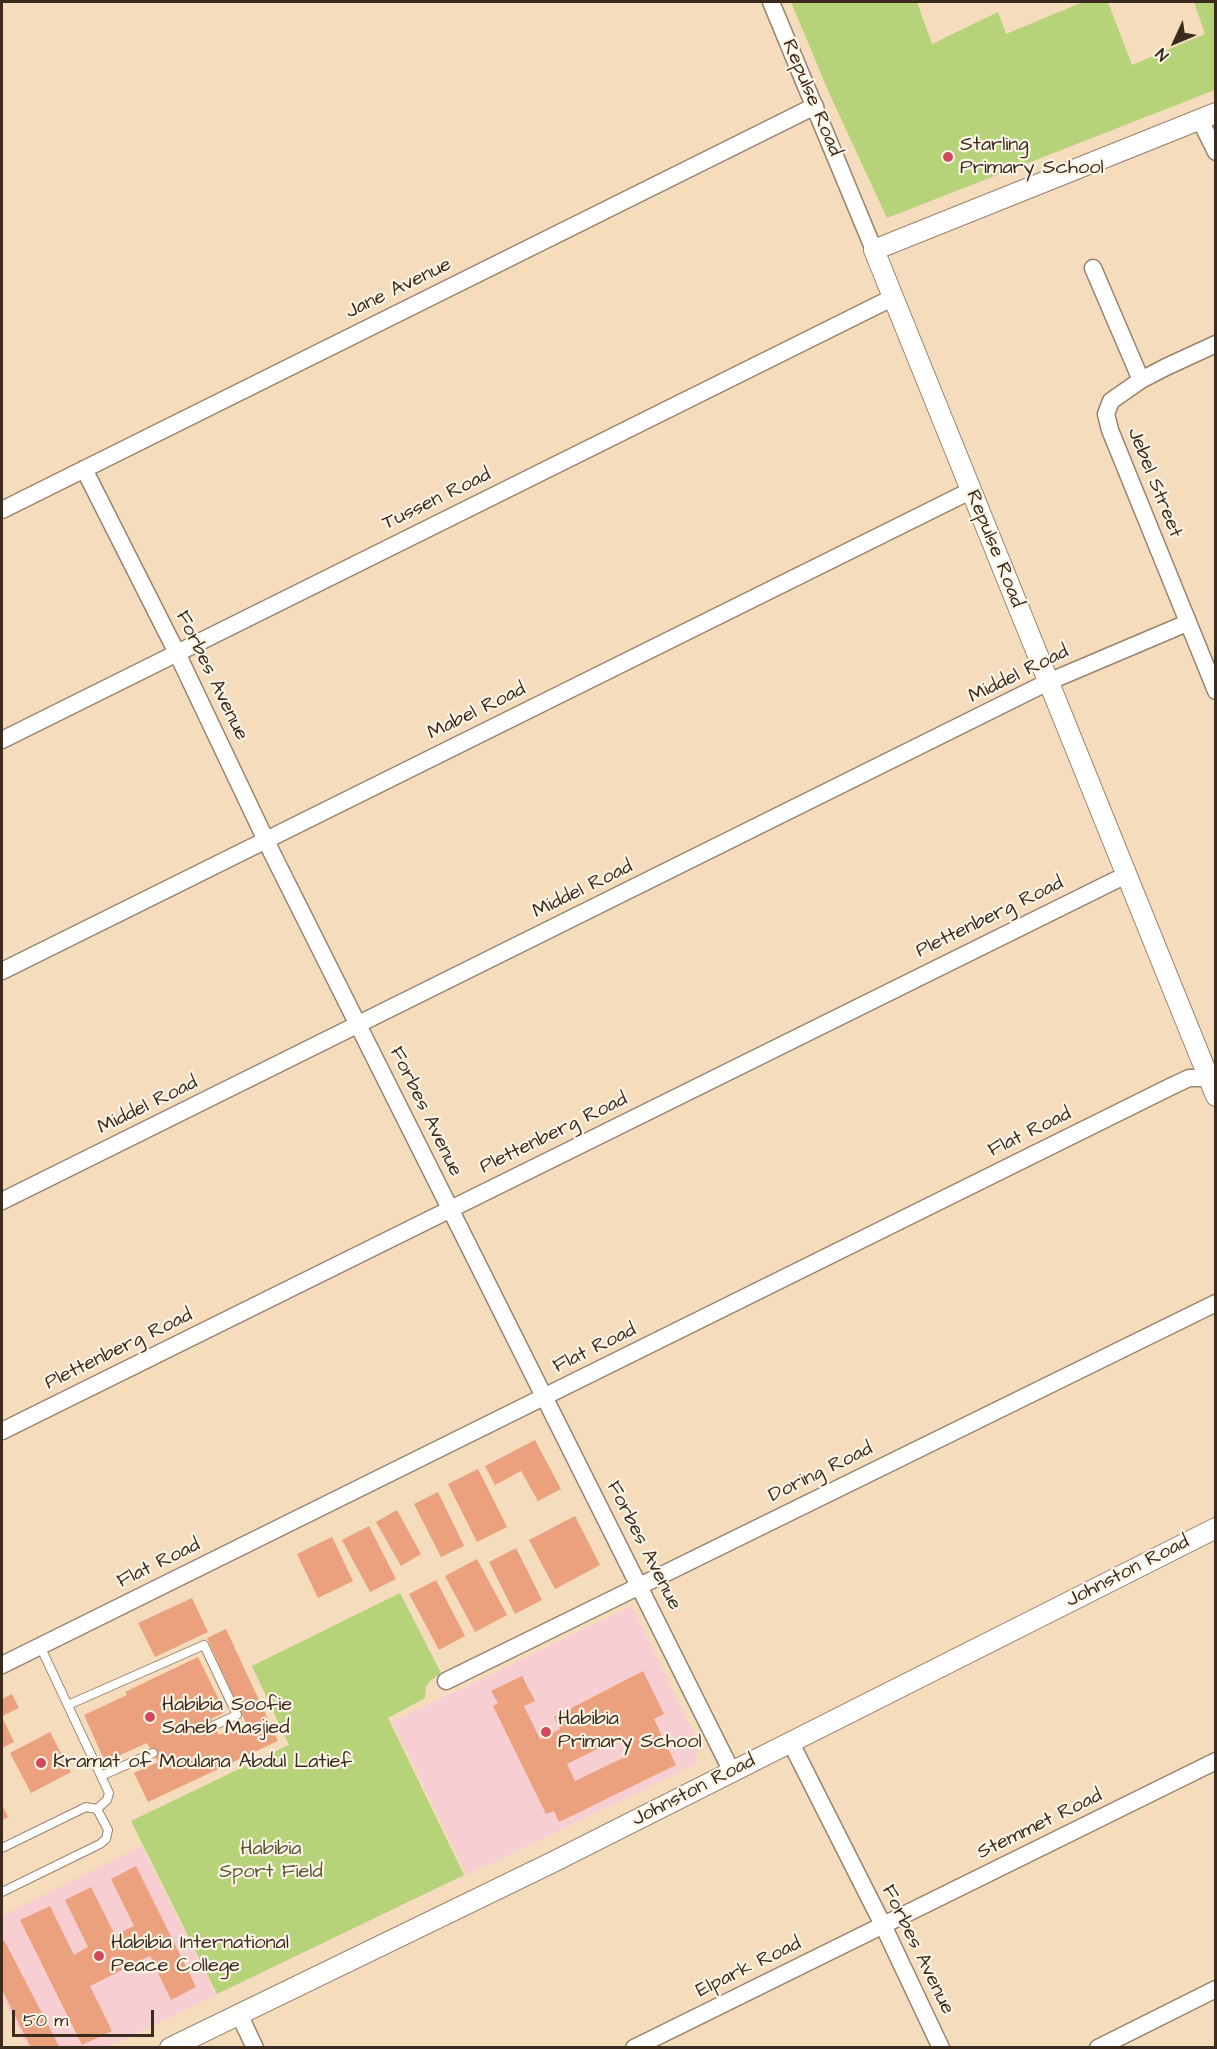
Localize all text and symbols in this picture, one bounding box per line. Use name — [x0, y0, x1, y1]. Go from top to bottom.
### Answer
north arrow — [1145, 12, 1205, 72]
street label: Repulse Road — [776, 36, 846, 160]
text: N — [1151, 43, 1173, 66]
place label: Starling Primary School — [960, 134, 1104, 181]
marker: Starling Primary School — [941, 150, 955, 164]
street label: Jane Avenue — [342, 253, 456, 325]
street label: Jebel Street — [1121, 425, 1187, 541]
street label: Tussen Road — [379, 463, 495, 537]
street label: Repulse Road — [960, 487, 1028, 611]
street label: Forbes Avenue — [169, 607, 253, 745]
street label: Middel Road — [965, 641, 1073, 709]
street label: Mabel Road — [424, 678, 530, 746]
street label: Middel Road — [529, 856, 637, 924]
street label: Plettenberg Road — [912, 872, 1068, 964]
street label: Forbes Avenue — [383, 1043, 467, 1181]
street label: Middel Road — [94, 1072, 202, 1140]
street label: Plettenberg Road — [476, 1088, 632, 1180]
street label: Flat Road — [985, 1103, 1075, 1163]
street label: Plettenberg Road — [41, 1304, 197, 1396]
street label: Flat Road — [550, 1319, 640, 1379]
street label: Doring Road — [765, 1438, 877, 1508]
street label: Forbes Avenue — [600, 1478, 686, 1614]
street label: Johnston Road — [1062, 1531, 1194, 1613]
street label: Flat Road — [114, 1534, 204, 1594]
place label: Habibia Soofie Saheb Masjied — [162, 1694, 292, 1741]
place label: Habibia Primary School — [558, 1708, 702, 1755]
marker: Habibia Soofie Saheb Masjied — [143, 1710, 157, 1724]
marker: Habibia Primary School — [539, 1725, 553, 1739]
street label: Johnston Road — [628, 1750, 760, 1832]
place label: Kramat of Moulana Abdul Latief — [53, 1751, 352, 1775]
marker: Kramat of Moulana Abdul Latief — [34, 1756, 48, 1770]
street label: Stemmet Road — [974, 1784, 1106, 1866]
park label: Habibia Sport Field — [219, 1838, 323, 1885]
street label: Forbes Avenue — [875, 1881, 959, 2019]
place label: Habibia International Peace College — [111, 1932, 289, 1979]
street label: Elpark Road — [693, 1932, 805, 2004]
marker: Habibia International Peace College — [92, 1949, 106, 1963]
scale bar — [15, 1998, 158, 2036]
text: 50 m — [23, 2008, 68, 2033]

